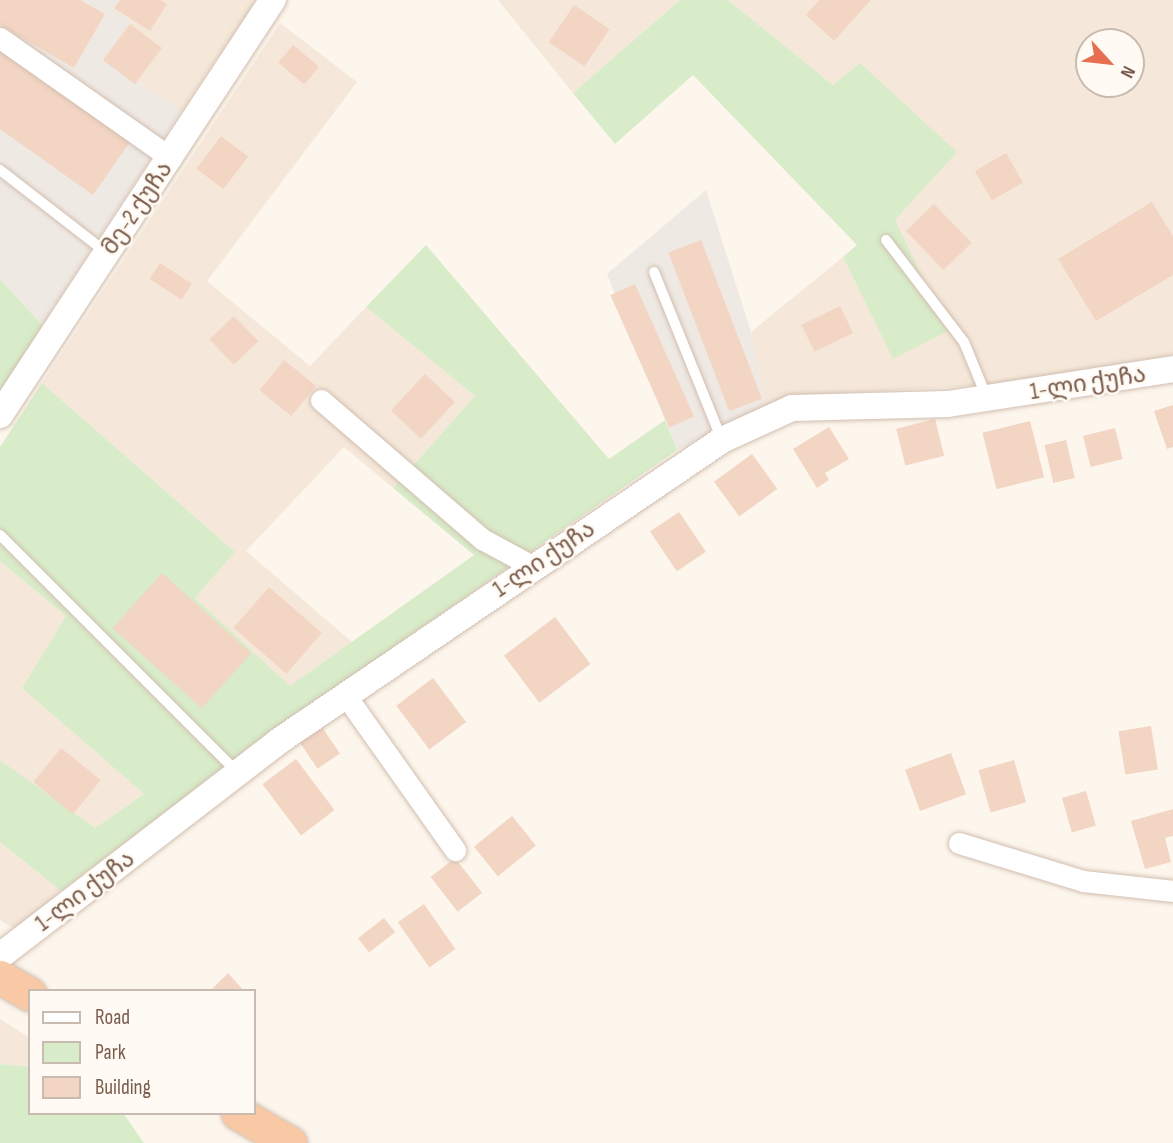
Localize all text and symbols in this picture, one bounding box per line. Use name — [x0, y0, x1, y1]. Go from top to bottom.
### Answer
north arrow — [1075, 28, 1145, 98]
text: N — [1115, 62, 1140, 82]
street label: მე-2 ქუჩა — [95, 156, 179, 260]
street label: 1-ლი ქუჩა — [1028, 360, 1148, 406]
street label: 1-ლი ქუჩა — [487, 514, 601, 604]
street label: 1-ლი ქუჩა — [30, 844, 140, 938]
legend — [28, 989, 256, 1115]
text: Road — [95, 1005, 130, 1030]
text: Park — [95, 1040, 126, 1065]
text: Building — [95, 1075, 151, 1100]

